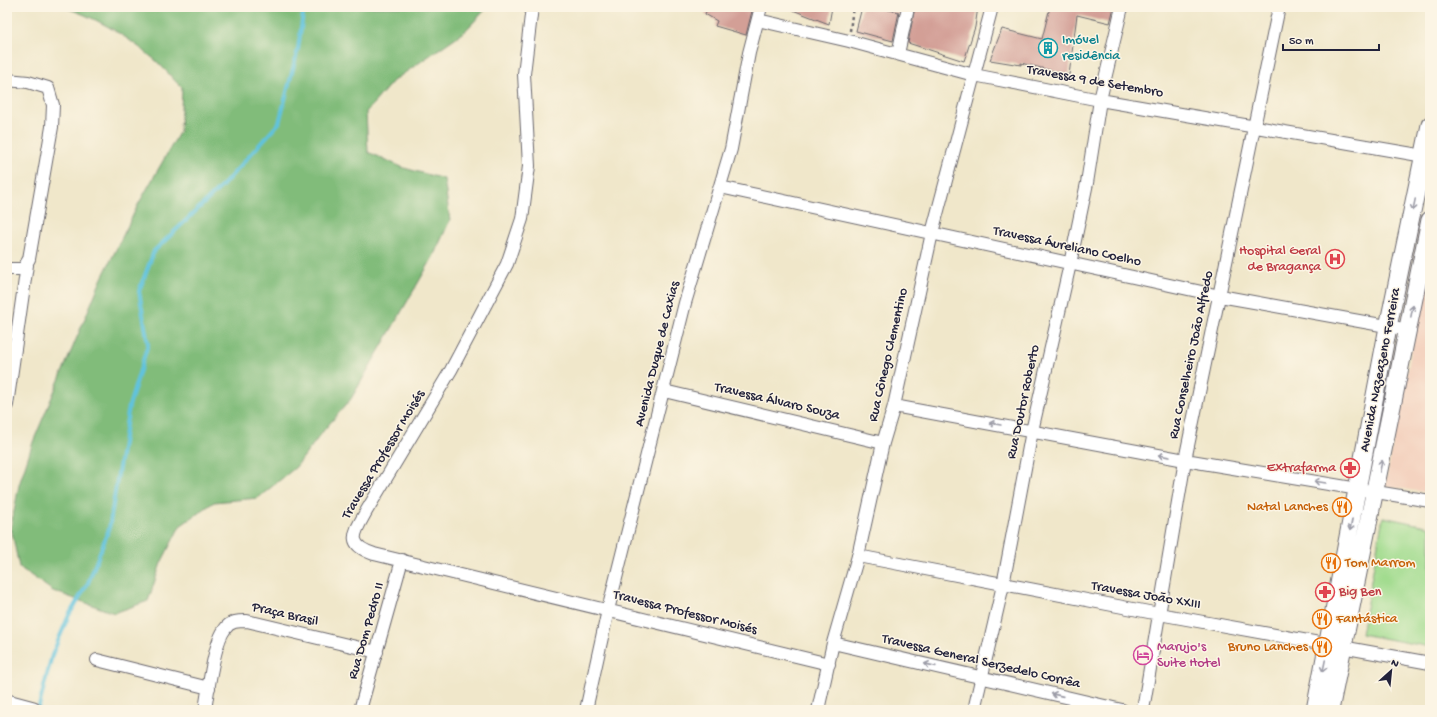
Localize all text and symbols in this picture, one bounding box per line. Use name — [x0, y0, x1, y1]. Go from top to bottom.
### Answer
scale bar — [1283, 26, 1379, 52]
place label: Imóvel residência — [1062, 32, 1121, 65]
text: 50 m — [1289, 35, 1314, 49]
building icon: Imóvel residência — [1037, 37, 1059, 59]
street label: Travessa 9 de Setembro — [1024, 61, 1165, 102]
one-way arrow — [1410, 198, 1418, 211]
street label: Travessa Áureliano Coelho — [990, 223, 1143, 271]
place label: Hospital Geral de Bragança — [1239, 243, 1322, 276]
hospital icon: Hospital Geral de Bragança — [1324, 248, 1346, 270]
street label: Rua Conselheiro João Alfredo — [1166, 269, 1218, 441]
street label: Avenida Duque de Caxias — [632, 279, 685, 428]
street label: Avenida Nazeazeno Ferreira — [1357, 285, 1405, 453]
street label: Rua Cônego Clementino — [865, 287, 913, 423]
one-way arrow — [1409, 305, 1417, 318]
street label: Rua Doutor Roberto — [1004, 343, 1044, 461]
street label: Travessa Álvaro Souza — [712, 379, 842, 425]
street label: Travessa Professor Moisés — [338, 387, 430, 524]
one-way arrow — [989, 420, 1002, 428]
one-way arrow — [1158, 452, 1171, 460]
pharmacy icon: Extrafarma — [1339, 457, 1361, 479]
place label: Extrafarma — [1267, 460, 1337, 477]
one-way arrow — [1377, 460, 1385, 473]
one-way arrow — [1313, 478, 1326, 486]
restaurant icon: Natal Lanches — [1331, 496, 1353, 518]
place label: Natal Lanches — [1247, 499, 1329, 516]
one-way arrow — [1347, 518, 1355, 531]
restaurant icon: Tom Marrom — [1320, 552, 1342, 574]
place label: Tom Marrom — [1344, 555, 1416, 572]
street label: Travessa João XXIII — [1089, 578, 1202, 614]
street label: Rua Dom Pedro II — [345, 581, 389, 681]
pharmacy icon: Big Ben — [1314, 581, 1336, 603]
place label: Big Ben — [1338, 584, 1382, 601]
street label: Travessa Professor Moisés — [610, 587, 760, 639]
street label: Praça Brasil — [249, 599, 320, 631]
restaurant icon: Fantástica — [1311, 608, 1333, 630]
place label: Fantástica — [1335, 611, 1399, 628]
street label: Travessa General Serzedelo Corrêa — [879, 631, 1083, 693]
restaurant icon: Bruno Lanches — [1311, 636, 1333, 658]
place label: Marujo's Suite Hotel — [1157, 639, 1221, 672]
place label: Bruno Lanches — [1227, 639, 1309, 656]
hotel icon: Marujo's Suite Hotel — [1132, 644, 1154, 666]
north arrow — [1371, 651, 1411, 691]
text: N — [1389, 657, 1401, 671]
one-way arrow — [1319, 659, 1327, 672]
one-way arrow — [924, 661, 937, 669]
one-way arrow — [1050, 690, 1063, 698]

